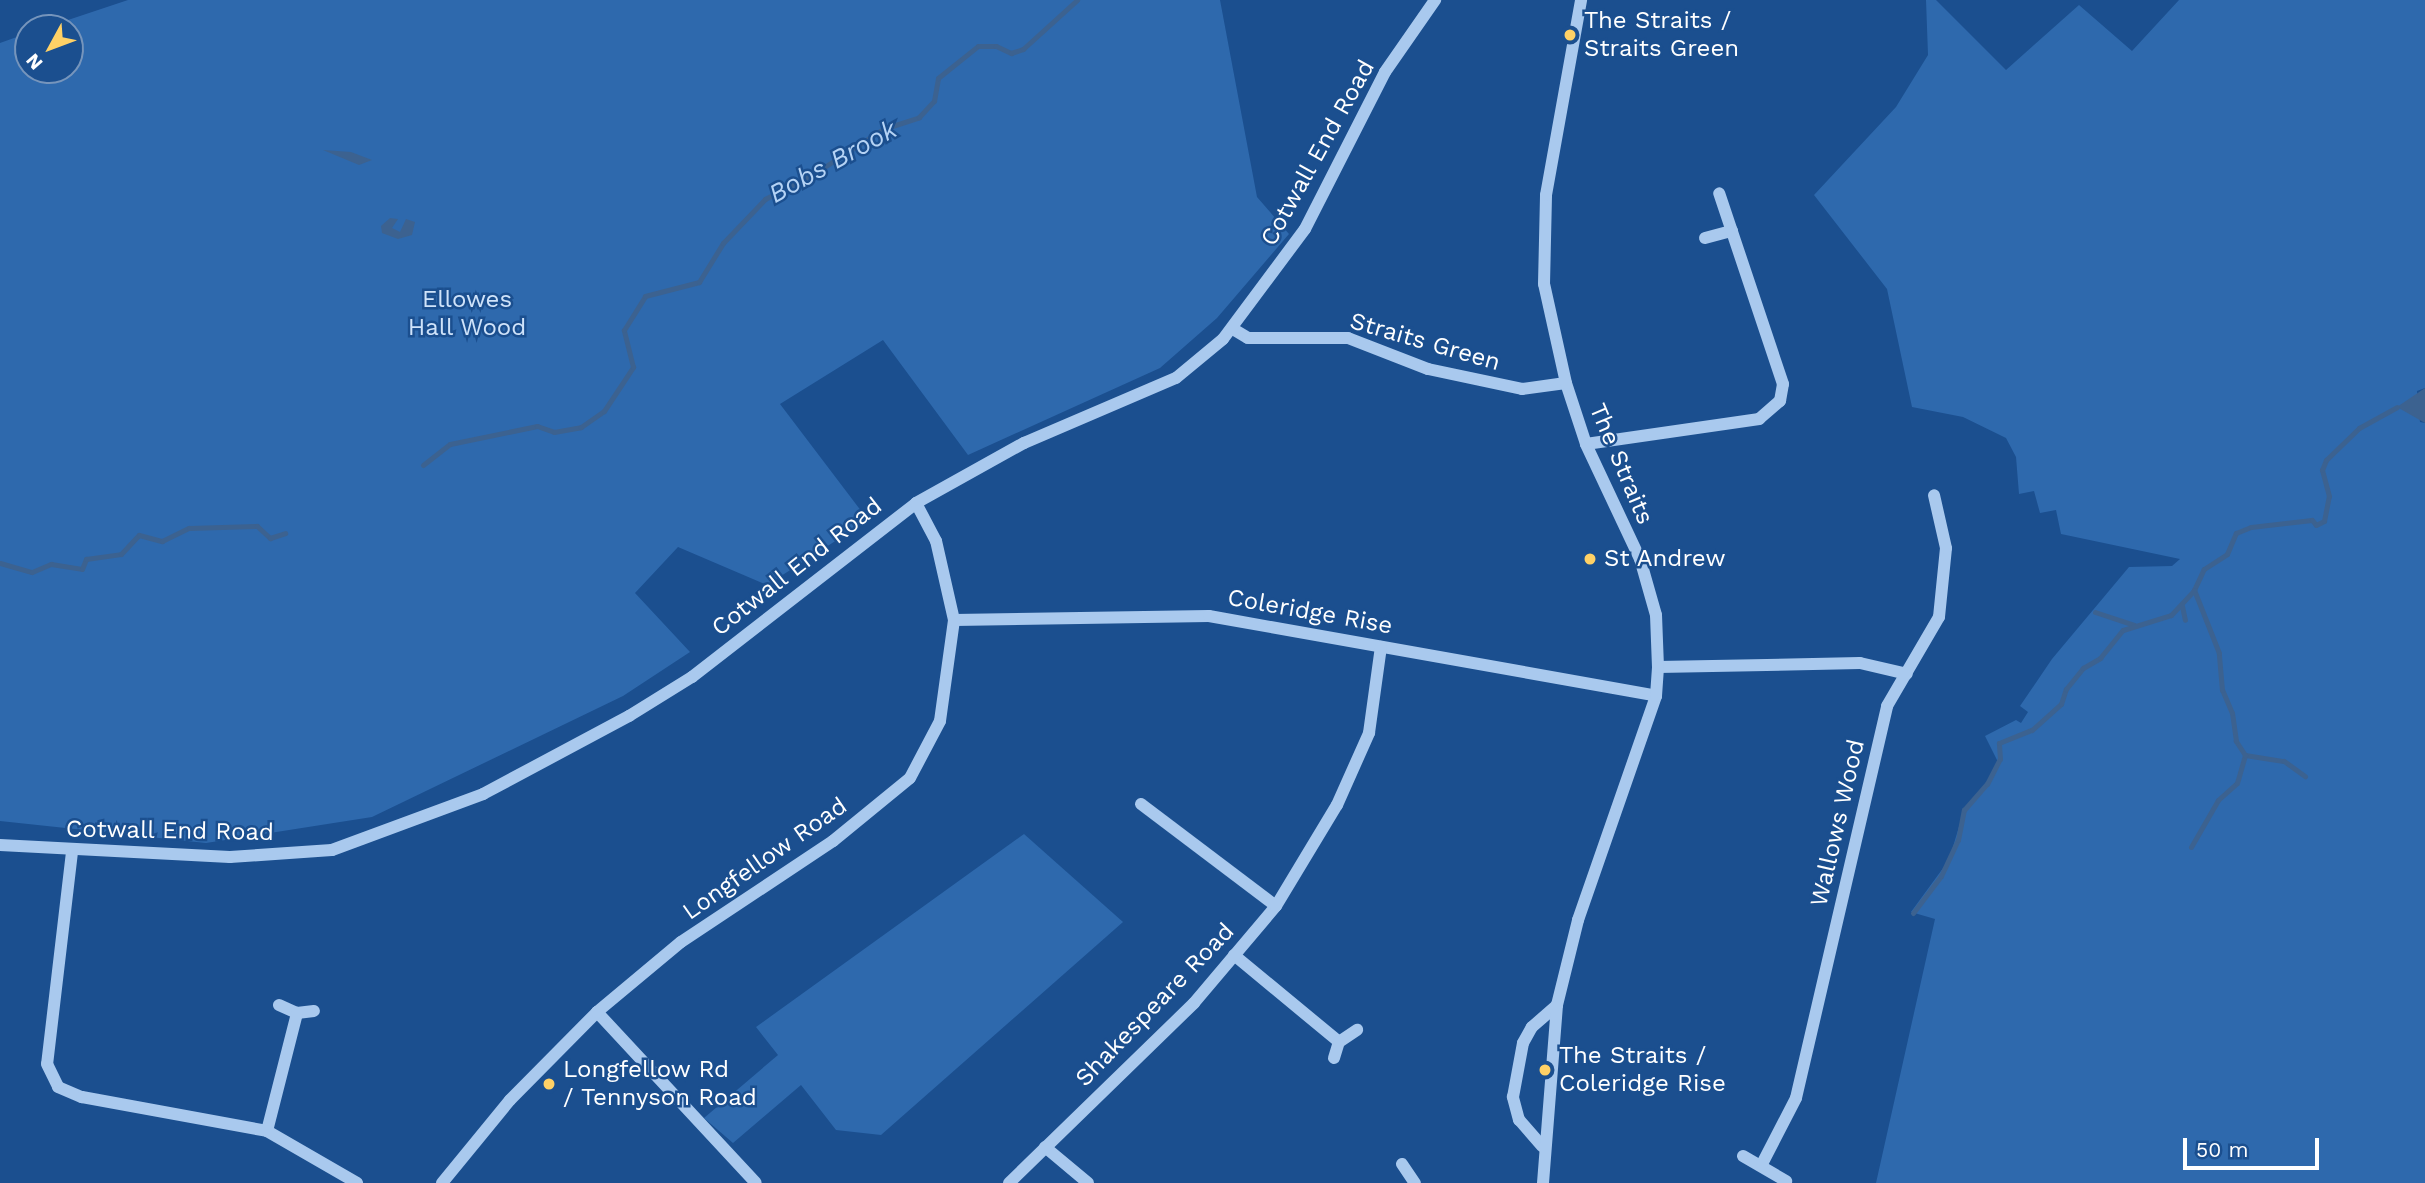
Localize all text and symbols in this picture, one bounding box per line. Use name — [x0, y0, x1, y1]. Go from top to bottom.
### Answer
place label: The Straits / Straits Green — [1584, 7, 1739, 63]
north arrow — [14, 14, 84, 84]
marker: The Straits / Straits Green — [1562, 27, 1578, 43]
text: N — [21, 49, 48, 75]
street label: Cotwall End Road — [1255, 55, 1381, 251]
water label: Bobs Brook — [763, 114, 903, 210]
park label: Ellowes Hall Wood — [407, 286, 527, 342]
street label: Straits Green — [1346, 307, 1504, 377]
street label: The Straits — [1583, 399, 1659, 529]
street label: Cotwall End Road — [706, 491, 888, 643]
place label: St Andrew — [1604, 545, 1726, 573]
marker: St Andrew — [1582, 551, 1598, 567]
street label: Coleridge Rise — [1225, 583, 1395, 641]
street label: Wallows Wood — [1805, 736, 1871, 910]
street label: Longfellow Road — [677, 791, 853, 927]
street label: Cotwall End Road — [65, 815, 275, 847]
street label: Shakespeare Road — [1070, 917, 1240, 1093]
place label: The Straits / Coleridge Rise — [1559, 1042, 1726, 1098]
place label: Longfellow Rd / Tennyson Road — [563, 1056, 757, 1112]
marker: The Straits / Coleridge Rise — [1537, 1062, 1553, 1078]
marker: Longfellow Rd / Tennyson Road — [541, 1076, 557, 1092]
scale bar — [2187, 1124, 2324, 1168]
text: 50 m — [2196, 1137, 2248, 1162]

